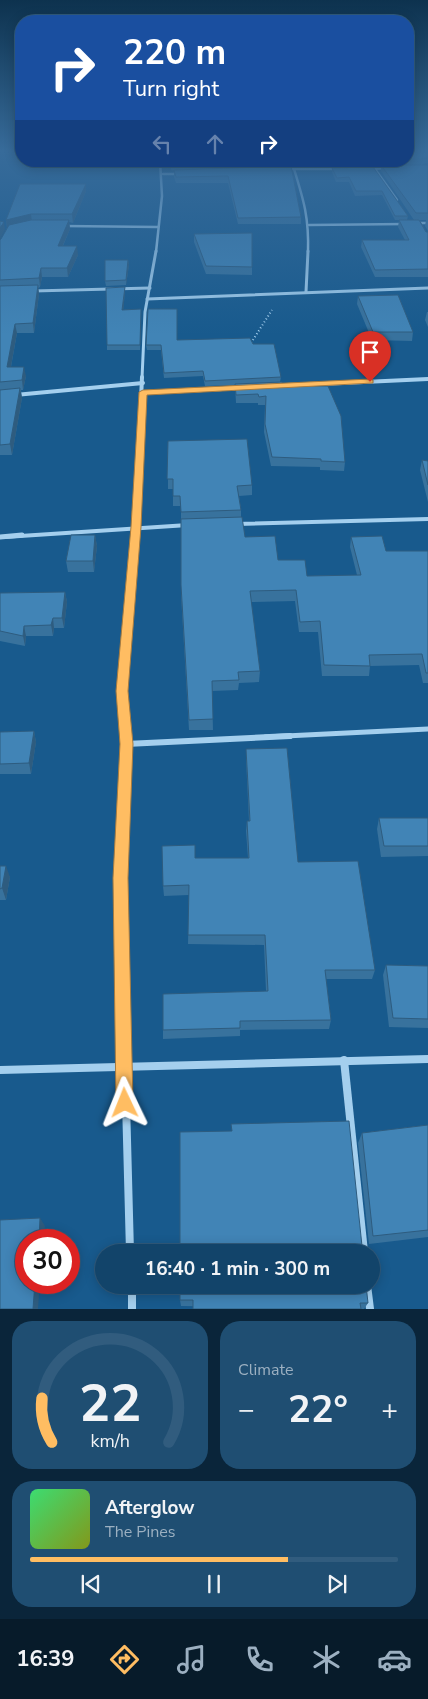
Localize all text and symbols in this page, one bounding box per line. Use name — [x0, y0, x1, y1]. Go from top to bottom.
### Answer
text: 220 m — [123, 29, 226, 76]
icon: right — [40, 35, 105, 100]
text: Turn right — [123, 74, 219, 104]
icon: left — [148, 130, 176, 158]
icon: ahead — [201, 130, 229, 158]
icon: right — [254, 130, 282, 158]
pin — [349, 331, 391, 382]
icon: arrive — [356, 338, 384, 366]
position arrow — [98, 1076, 150, 1128]
speed limit sign: 30 — [15, 1229, 80, 1294]
text: 16:40 · 1 min · 300 m — [145, 1256, 330, 1282]
text: Climate — [238, 1359, 293, 1381]
text: 22 — [79, 1368, 141, 1439]
text: 22° — [288, 1384, 348, 1435]
text: − — [238, 1391, 255, 1429]
text: + — [381, 1391, 398, 1429]
text: km/h — [90, 1429, 130, 1453]
text: Afterglow — [105, 1495, 195, 1521]
text: The Pines — [105, 1521, 175, 1543]
icon: previous — [77, 1570, 105, 1598]
icon: pause — [200, 1570, 228, 1598]
icon: next — [323, 1570, 351, 1598]
icon: directions — [107, 1642, 142, 1677]
icon: music — [174, 1642, 209, 1677]
icon: phone — [242, 1642, 277, 1677]
icon: climate — [309, 1642, 344, 1677]
icon: car — [377, 1642, 412, 1677]
text: 16:39 — [16, 1644, 74, 1674]

